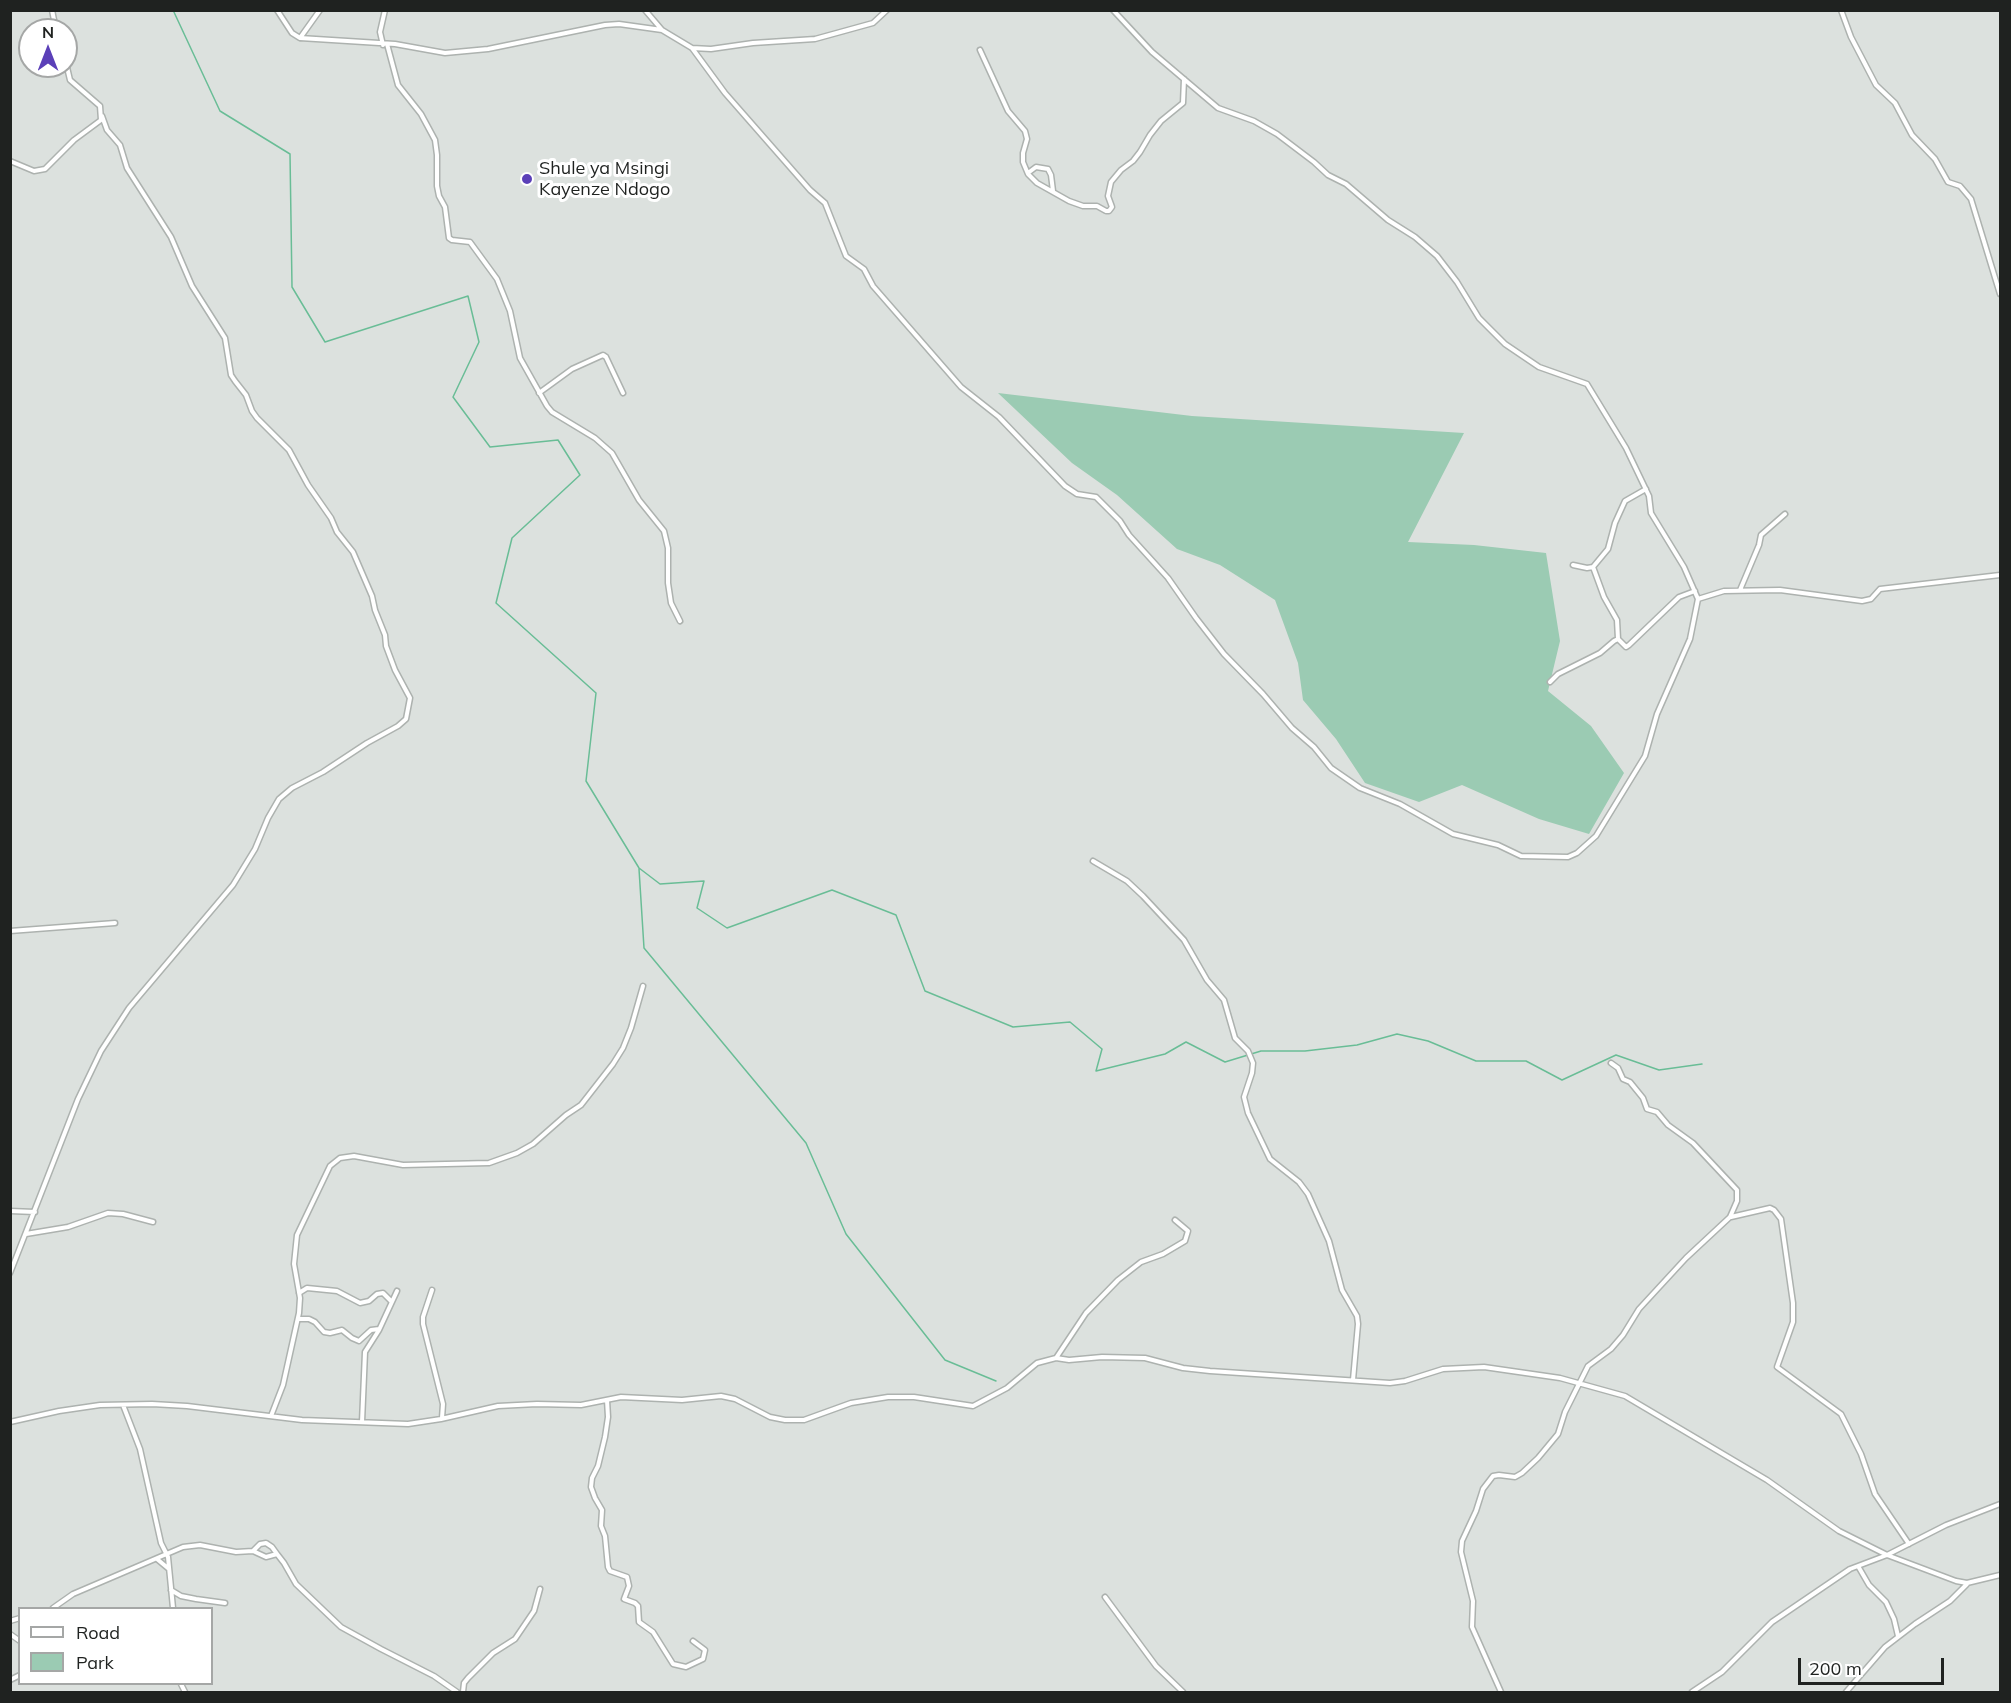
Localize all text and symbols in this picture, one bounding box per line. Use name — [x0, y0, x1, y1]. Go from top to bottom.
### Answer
north arrow — [18, 18, 78, 78]
text: N — [42, 22, 54, 42]
place label: Shule ya Msingi Kayenze Ndogo — [539, 158, 670, 201]
marker: Shule ya Msingi Kayenze Ndogo — [520, 172, 534, 186]
legend — [18, 1607, 213, 1685]
text: Road — [76, 1621, 120, 1644]
scale bar — [1801, 1646, 1946, 1684]
text: Park — [76, 1651, 114, 1674]
text: 200 m — [1809, 1657, 1862, 1680]

